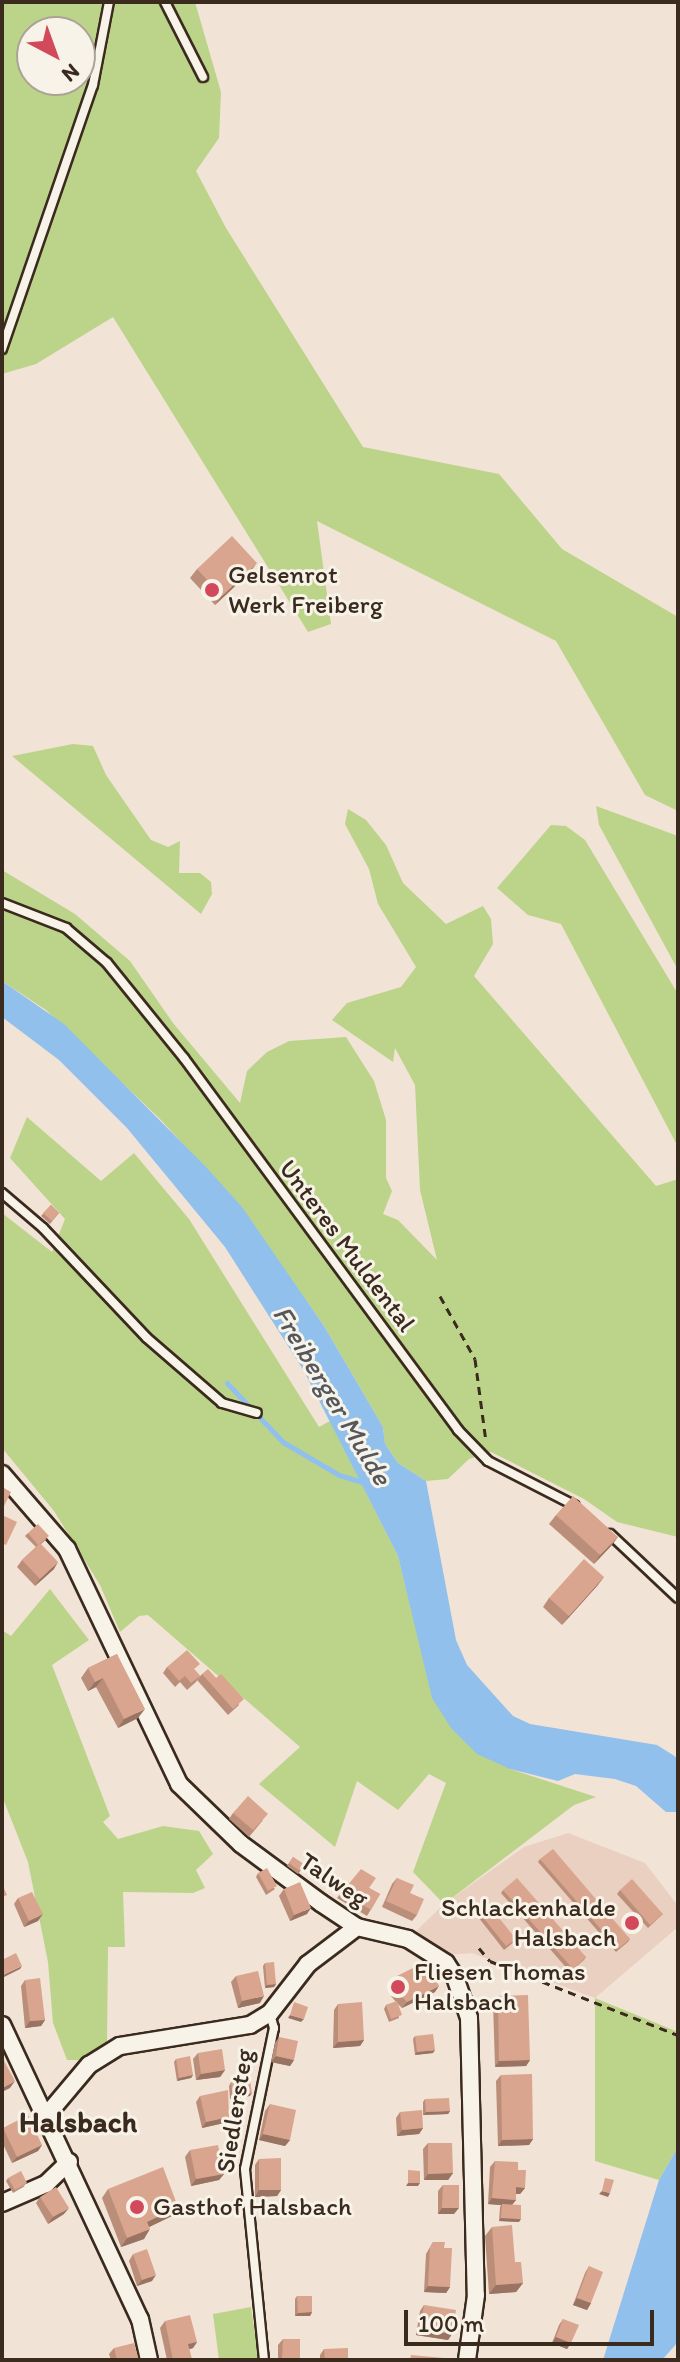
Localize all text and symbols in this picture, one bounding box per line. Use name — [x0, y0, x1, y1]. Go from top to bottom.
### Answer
north arrow — [16, 16, 96, 96]
text: N — [56, 58, 85, 88]
place label: Gelsenrot Werk Freiberg — [228, 559, 383, 620]
marker: Gelsenrot Werk Freiberg — [203, 581, 221, 599]
street label: Unteres Muldental — [272, 1154, 422, 1338]
water label: Freiberger Mulde — [266, 1299, 400, 1491]
street label: Talweg — [294, 1846, 374, 1914]
place label: Schlackenhalde Halsbach — [441, 1892, 616, 1954]
marker: Schlackenhalde Halsbach — [623, 1914, 641, 1932]
place label: Fliesen Thomas Halsbach — [414, 1956, 586, 2018]
marker: Fliesen Thomas Halsbach — [389, 1978, 407, 1996]
street label: Siedlersteg — [210, 2047, 260, 2175]
district label: Halsbach — [19, 2104, 137, 2140]
place label: Gasthof Halsbach — [153, 2191, 351, 2223]
marker: Gasthof Halsbach — [128, 2198, 146, 2216]
scale bar — [408, 2294, 658, 2344]
text: 100 m — [418, 2309, 484, 2338]

